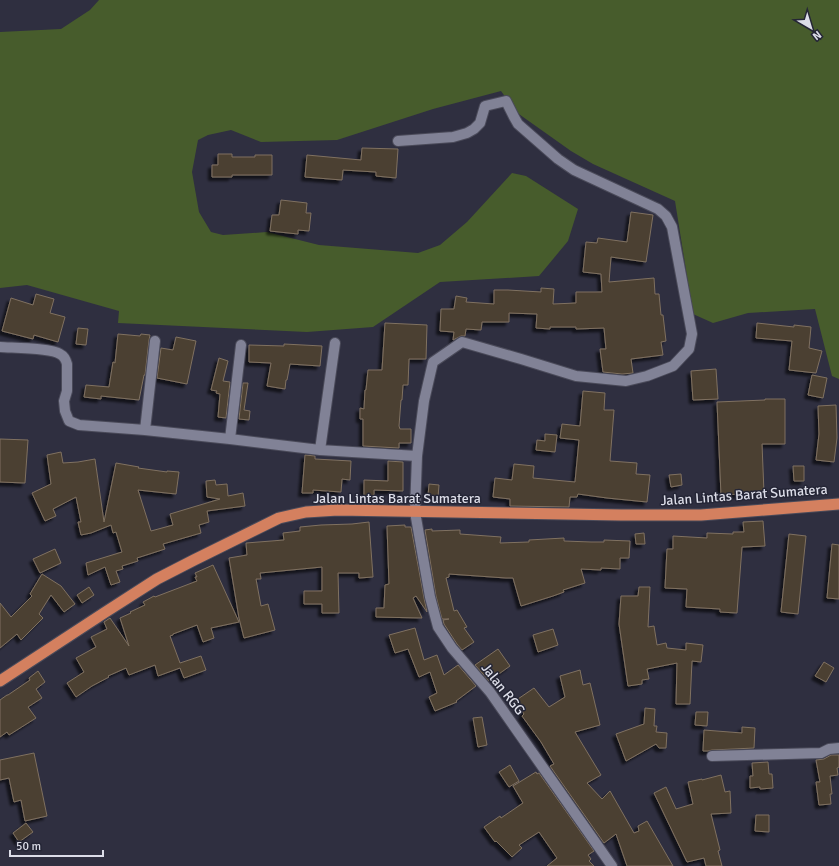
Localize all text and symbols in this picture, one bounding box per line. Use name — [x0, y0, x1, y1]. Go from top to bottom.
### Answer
north arrow — [791, 8, 831, 48]
text: N — [810, 28, 824, 43]
street label: Jalan Lintas Barat Sumatera — [660, 481, 828, 509]
street label: Jalan Lintas Barat Sumatera — [313, 490, 481, 507]
street label: Jalan RGG — [477, 660, 529, 718]
scale bar — [10, 832, 103, 858]
text: 50 m — [16, 839, 41, 854]

